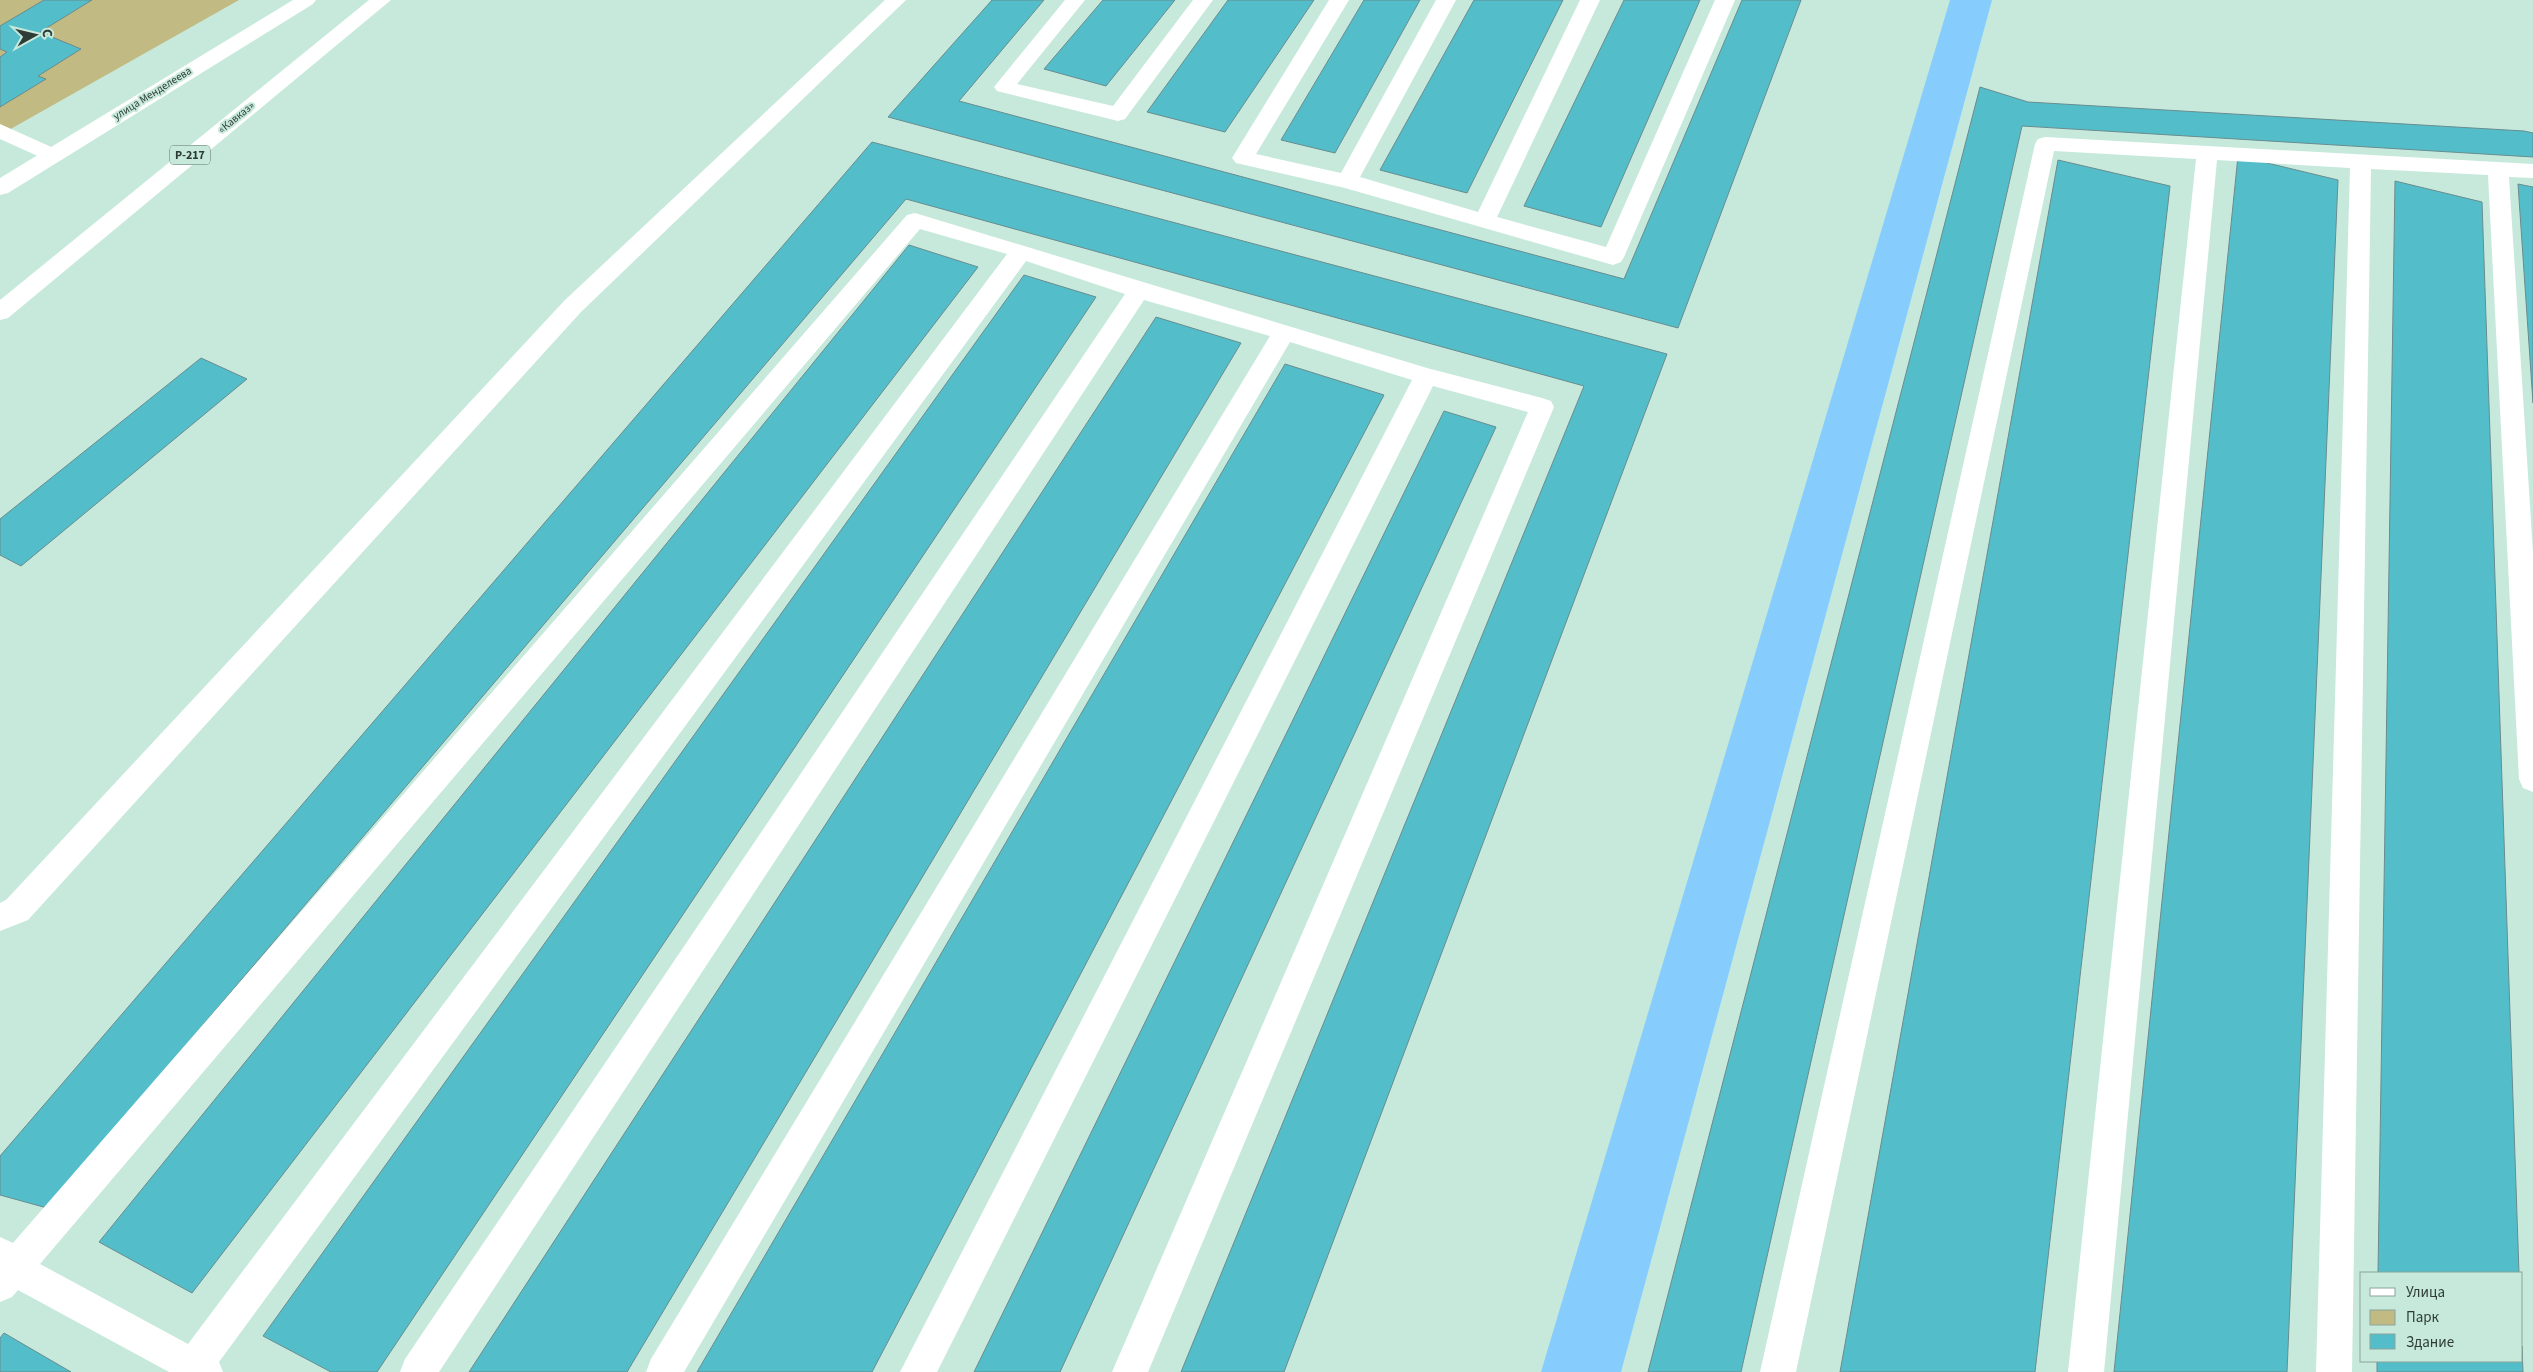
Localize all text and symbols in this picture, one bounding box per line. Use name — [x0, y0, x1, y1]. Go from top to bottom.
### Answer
north arrow — [10, 10, 60, 60]
text: С — [36, 28, 57, 39]
street label: улица Менделеева — [110, 63, 194, 124]
street label: «Кавказ» — [215, 98, 258, 137]
road number: Р-217 — [170, 146, 210, 164]
legend — [2360, 1272, 2523, 1362]
text: Улица — [2406, 1282, 2445, 1303]
text: Парк — [2406, 1307, 2440, 1328]
text: Здание — [2406, 1332, 2454, 1353]

